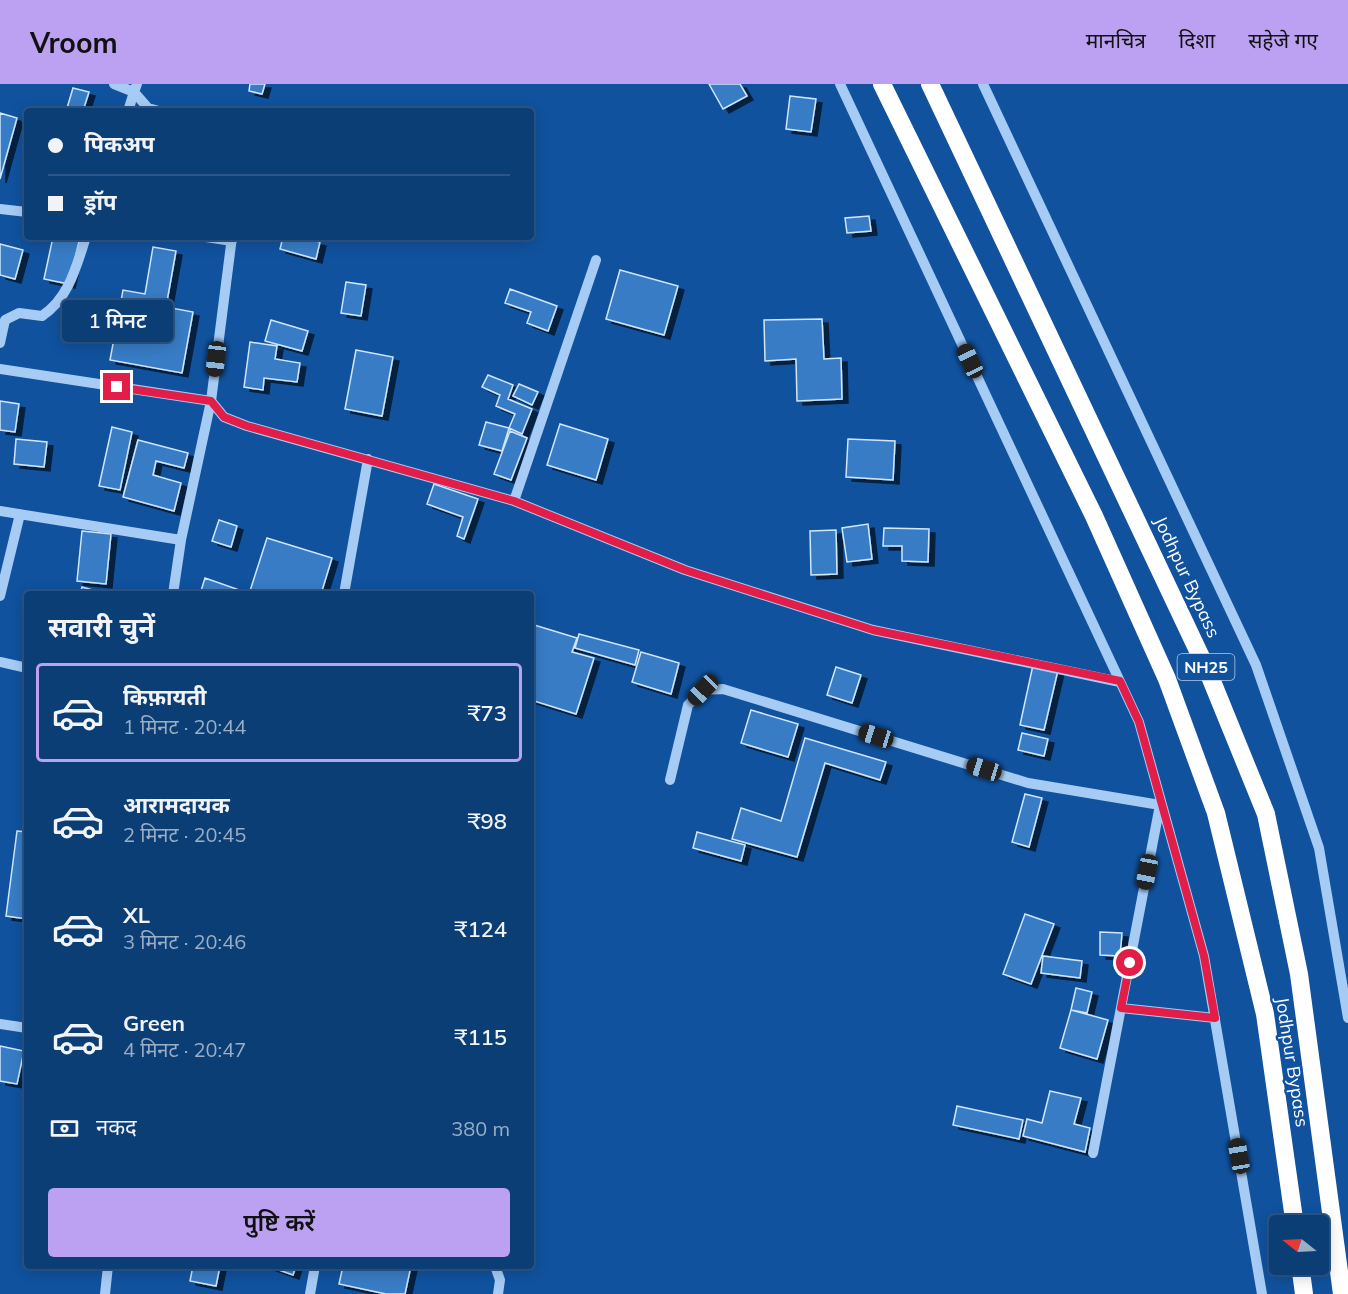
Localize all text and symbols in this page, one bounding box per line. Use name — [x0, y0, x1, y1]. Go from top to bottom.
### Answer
text: Vroom — [30, 25, 118, 60]
text: मानचित्र — [1086, 27, 1146, 53]
text: दिशा — [1179, 27, 1215, 53]
text: सहेजे गए — [1248, 27, 1318, 53]
text: पिकअप — [84, 130, 155, 158]
text: ड्रॉप — [84, 188, 117, 216]
callout: 1 मिनट — [62, 300, 172, 342]
text: 1 मिनट — [89, 308, 146, 333]
car — [205, 340, 227, 378]
car — [954, 341, 986, 381]
route end — [103, 373, 130, 400]
street label: Jodhpur Bypass — [1149, 512, 1226, 641]
text: सवारी चुनें — [48, 610, 155, 644]
road number: NH25 — [1178, 654, 1234, 680]
car — [684, 671, 722, 709]
text: किफ़ायती — [123, 683, 207, 711]
icon: car — [51, 686, 105, 740]
text: ₹73 — [467, 699, 507, 727]
text: 1 मिनट · 20:44 — [123, 714, 246, 739]
car — [856, 722, 896, 750]
car — [964, 755, 1004, 783]
text: आरामदायक — [123, 791, 230, 819]
icon: car — [51, 794, 105, 848]
text: ₹98 — [467, 807, 507, 835]
text: 2 मिनट · 20:45 — [123, 822, 246, 847]
car — [1135, 853, 1159, 891]
text: XL — [123, 901, 150, 929]
icon: car — [51, 902, 105, 956]
text: ₹124 — [454, 915, 507, 943]
text: 3 मिनट · 20:46 — [123, 929, 246, 954]
route start — [1116, 949, 1143, 976]
street label: Jodhpur Bypass — [1271, 995, 1314, 1129]
text: Green — [123, 1009, 185, 1037]
icon: car — [51, 1010, 105, 1064]
text: ₹115 — [454, 1023, 507, 1051]
text: 4 मिनट · 20:47 — [123, 1037, 246, 1062]
icon: cash — [48, 1112, 81, 1145]
text: नकद — [96, 1113, 137, 1141]
text: 380 m — [451, 1116, 510, 1141]
car — [1227, 1137, 1251, 1175]
button: पुष्टि करें — [48, 1188, 510, 1257]
north arrow — [1269, 1215, 1329, 1275]
map controls — [1269, 1215, 1329, 1275]

